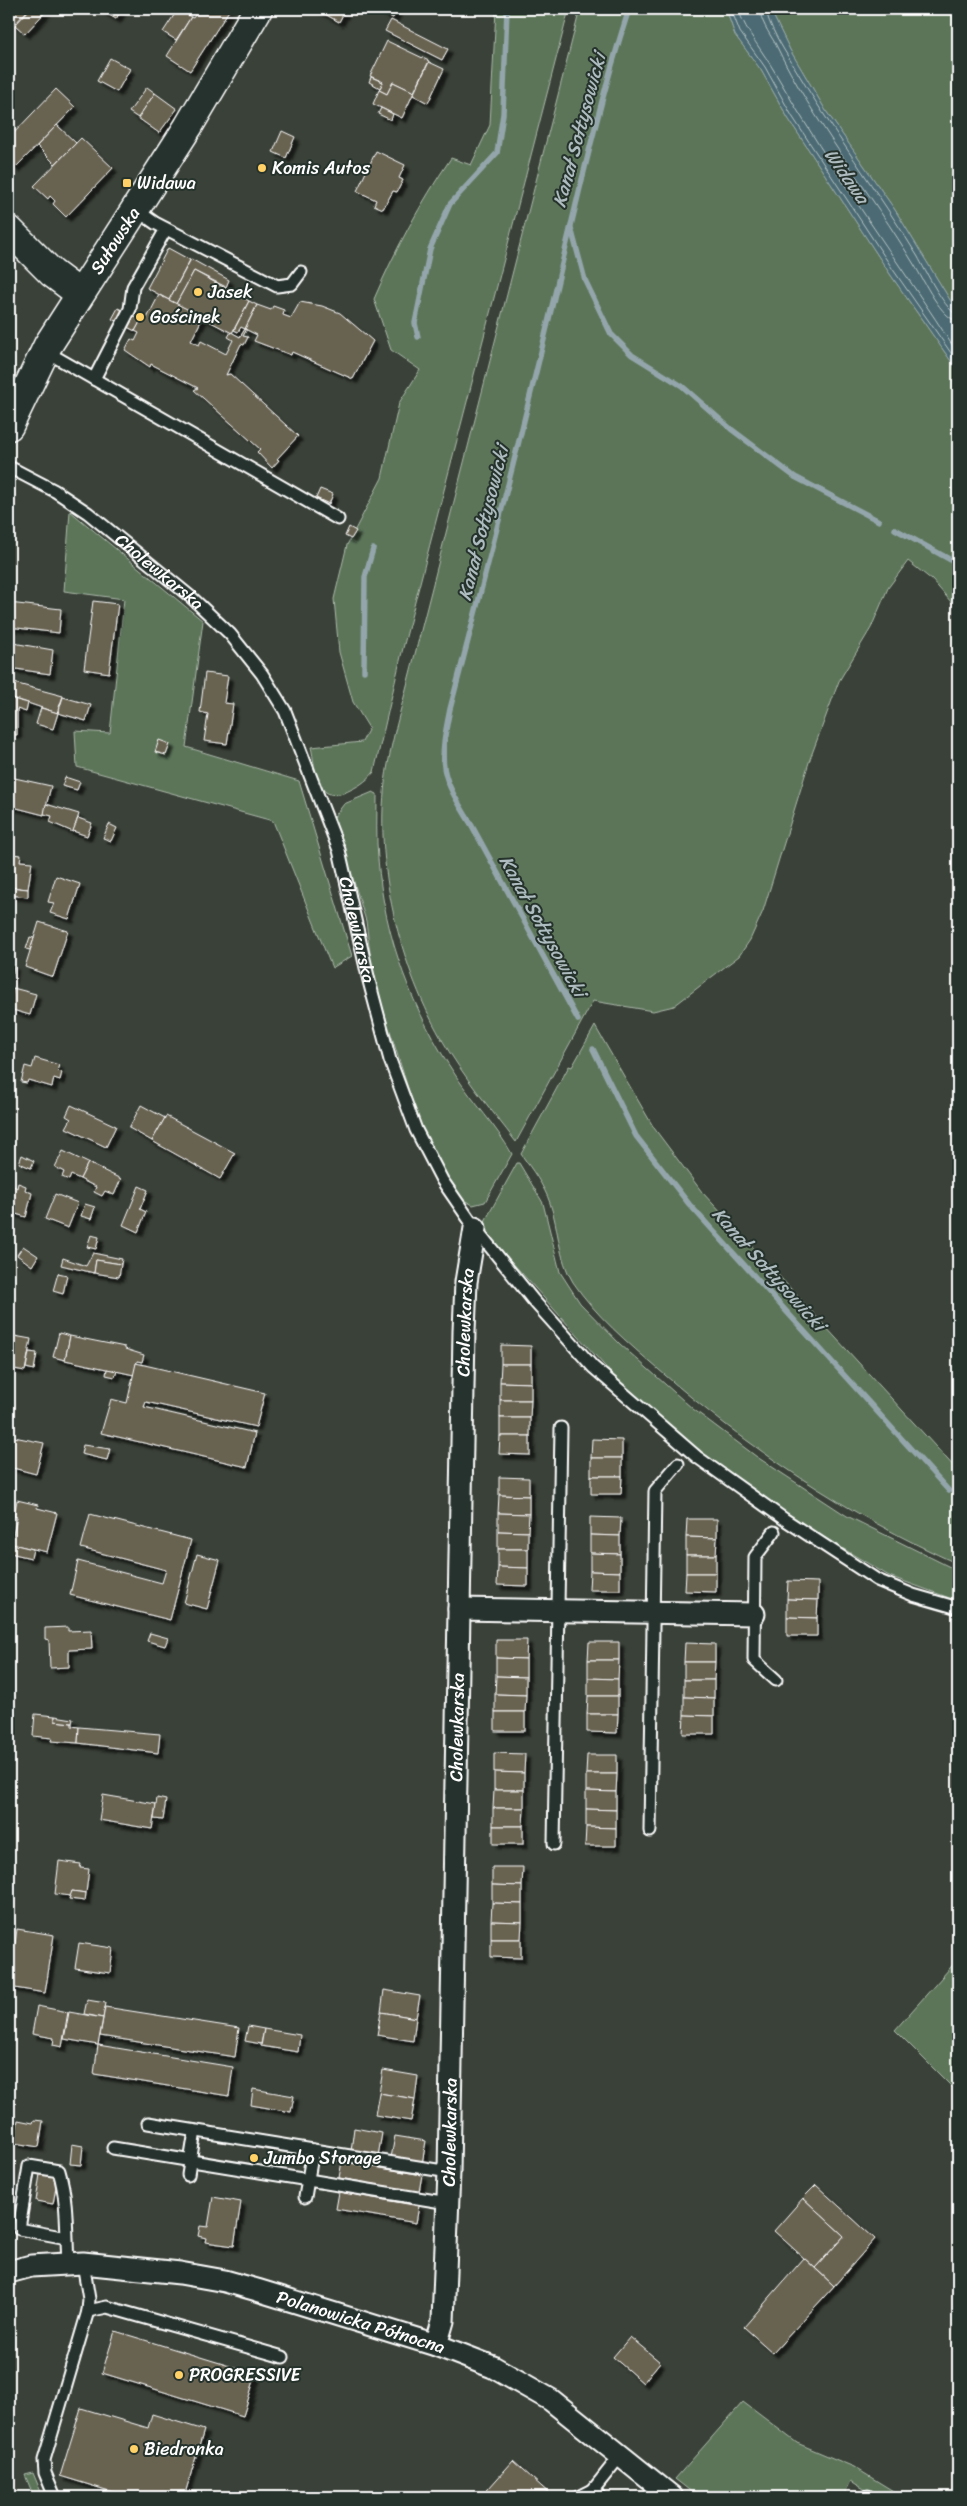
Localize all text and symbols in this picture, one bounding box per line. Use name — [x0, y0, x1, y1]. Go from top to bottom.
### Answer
water label: Kanał Sołtysowicki — [543, 46, 616, 211]
water label: Widawa — [816, 141, 879, 212]
place label: Komis Autos — [272, 152, 371, 184]
marker: Komis Autos — [256, 162, 268, 174]
place label: Widawa — [137, 167, 196, 199]
marker: Widawa — [121, 177, 133, 189]
street label: Sułowska — [81, 200, 149, 281]
place label: Jasek — [207, 276, 253, 308]
marker: Jasek — [192, 286, 204, 298]
place label: Gościnek — [150, 301, 221, 333]
marker: Gościnek — [134, 311, 146, 323]
water label: Kanał Sołtysowicki — [448, 439, 519, 604]
street label: Cholewkarska — [107, 525, 212, 618]
water label: Kanał Sołtysowicki — [490, 849, 598, 1007]
street label: Cholewkarska — [330, 873, 385, 986]
water label: Kanał Sołtysowicki — [704, 1199, 837, 1342]
street label: Cholewkarska — [447, 1266, 484, 1377]
street label: Cholewkarska — [440, 1673, 474, 1782]
street label: Cholewkarska — [432, 2078, 467, 2187]
place label: Jumbo Storage — [263, 2142, 382, 2174]
marker: Jumbo Storage — [248, 2152, 260, 2164]
street label: Polanowicka Północna — [273, 2281, 450, 2363]
place label: PROGRESSIVE — [189, 2359, 302, 2391]
marker: PROGRESSIVE — [173, 2369, 185, 2381]
place label: Biedronka — [144, 2433, 224, 2465]
marker: Biedronka — [128, 2443, 140, 2455]

